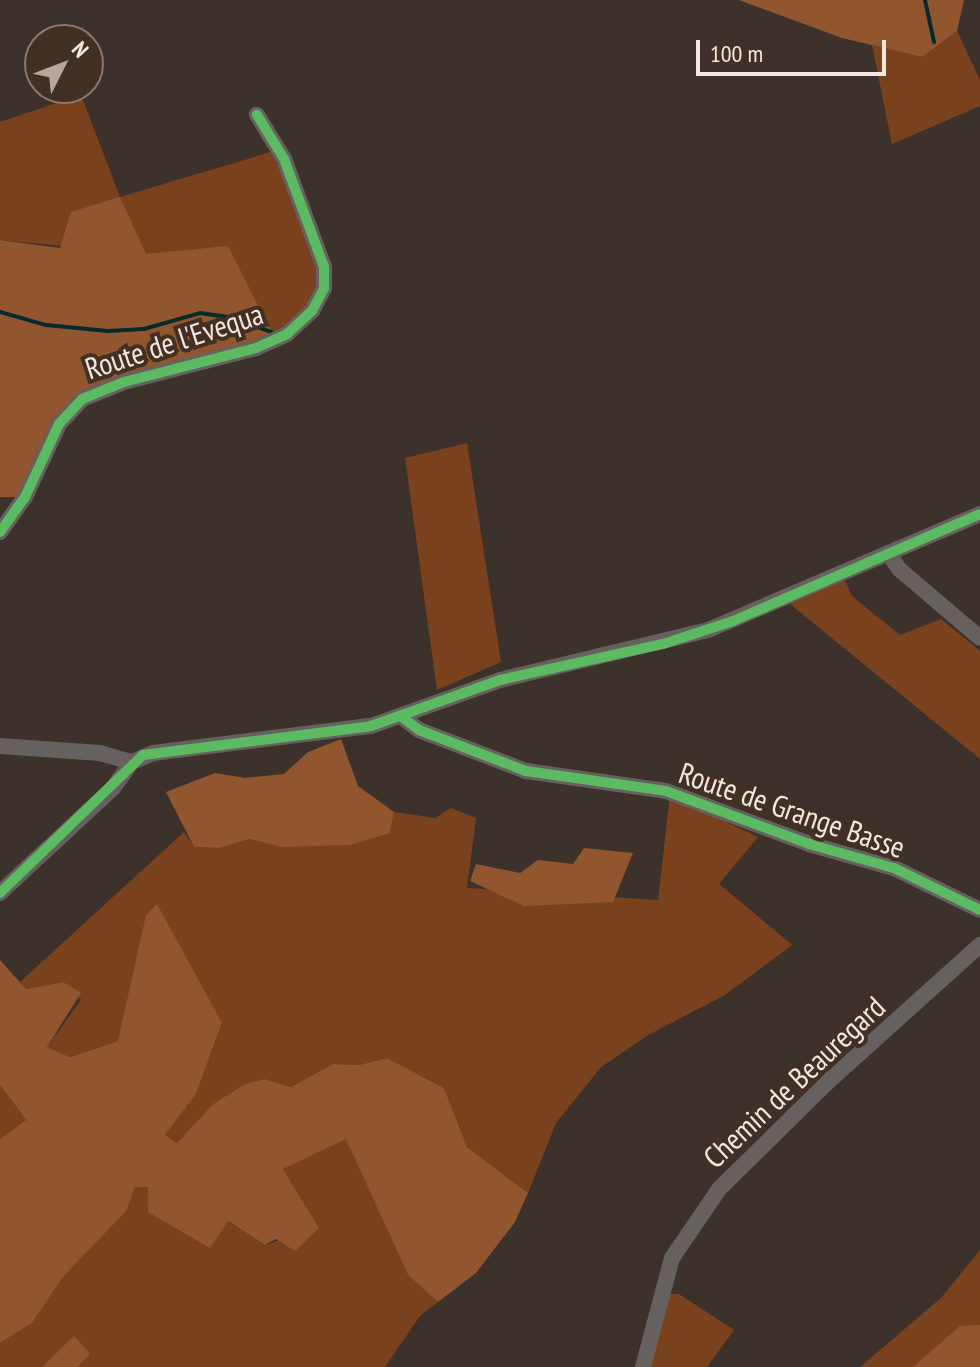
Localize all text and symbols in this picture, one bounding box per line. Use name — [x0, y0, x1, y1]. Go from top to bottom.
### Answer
north arrow — [24, 24, 104, 104]
scale bar — [700, 24, 890, 74]
text: N — [66, 35, 95, 63]
text: 100 m — [710, 38, 763, 69]
street label: Route de l'Evequa — [81, 295, 267, 387]
street label: Route de Grange Basse — [674, 755, 910, 865]
street label: Chemin de Beauregard — [696, 989, 892, 1175]

